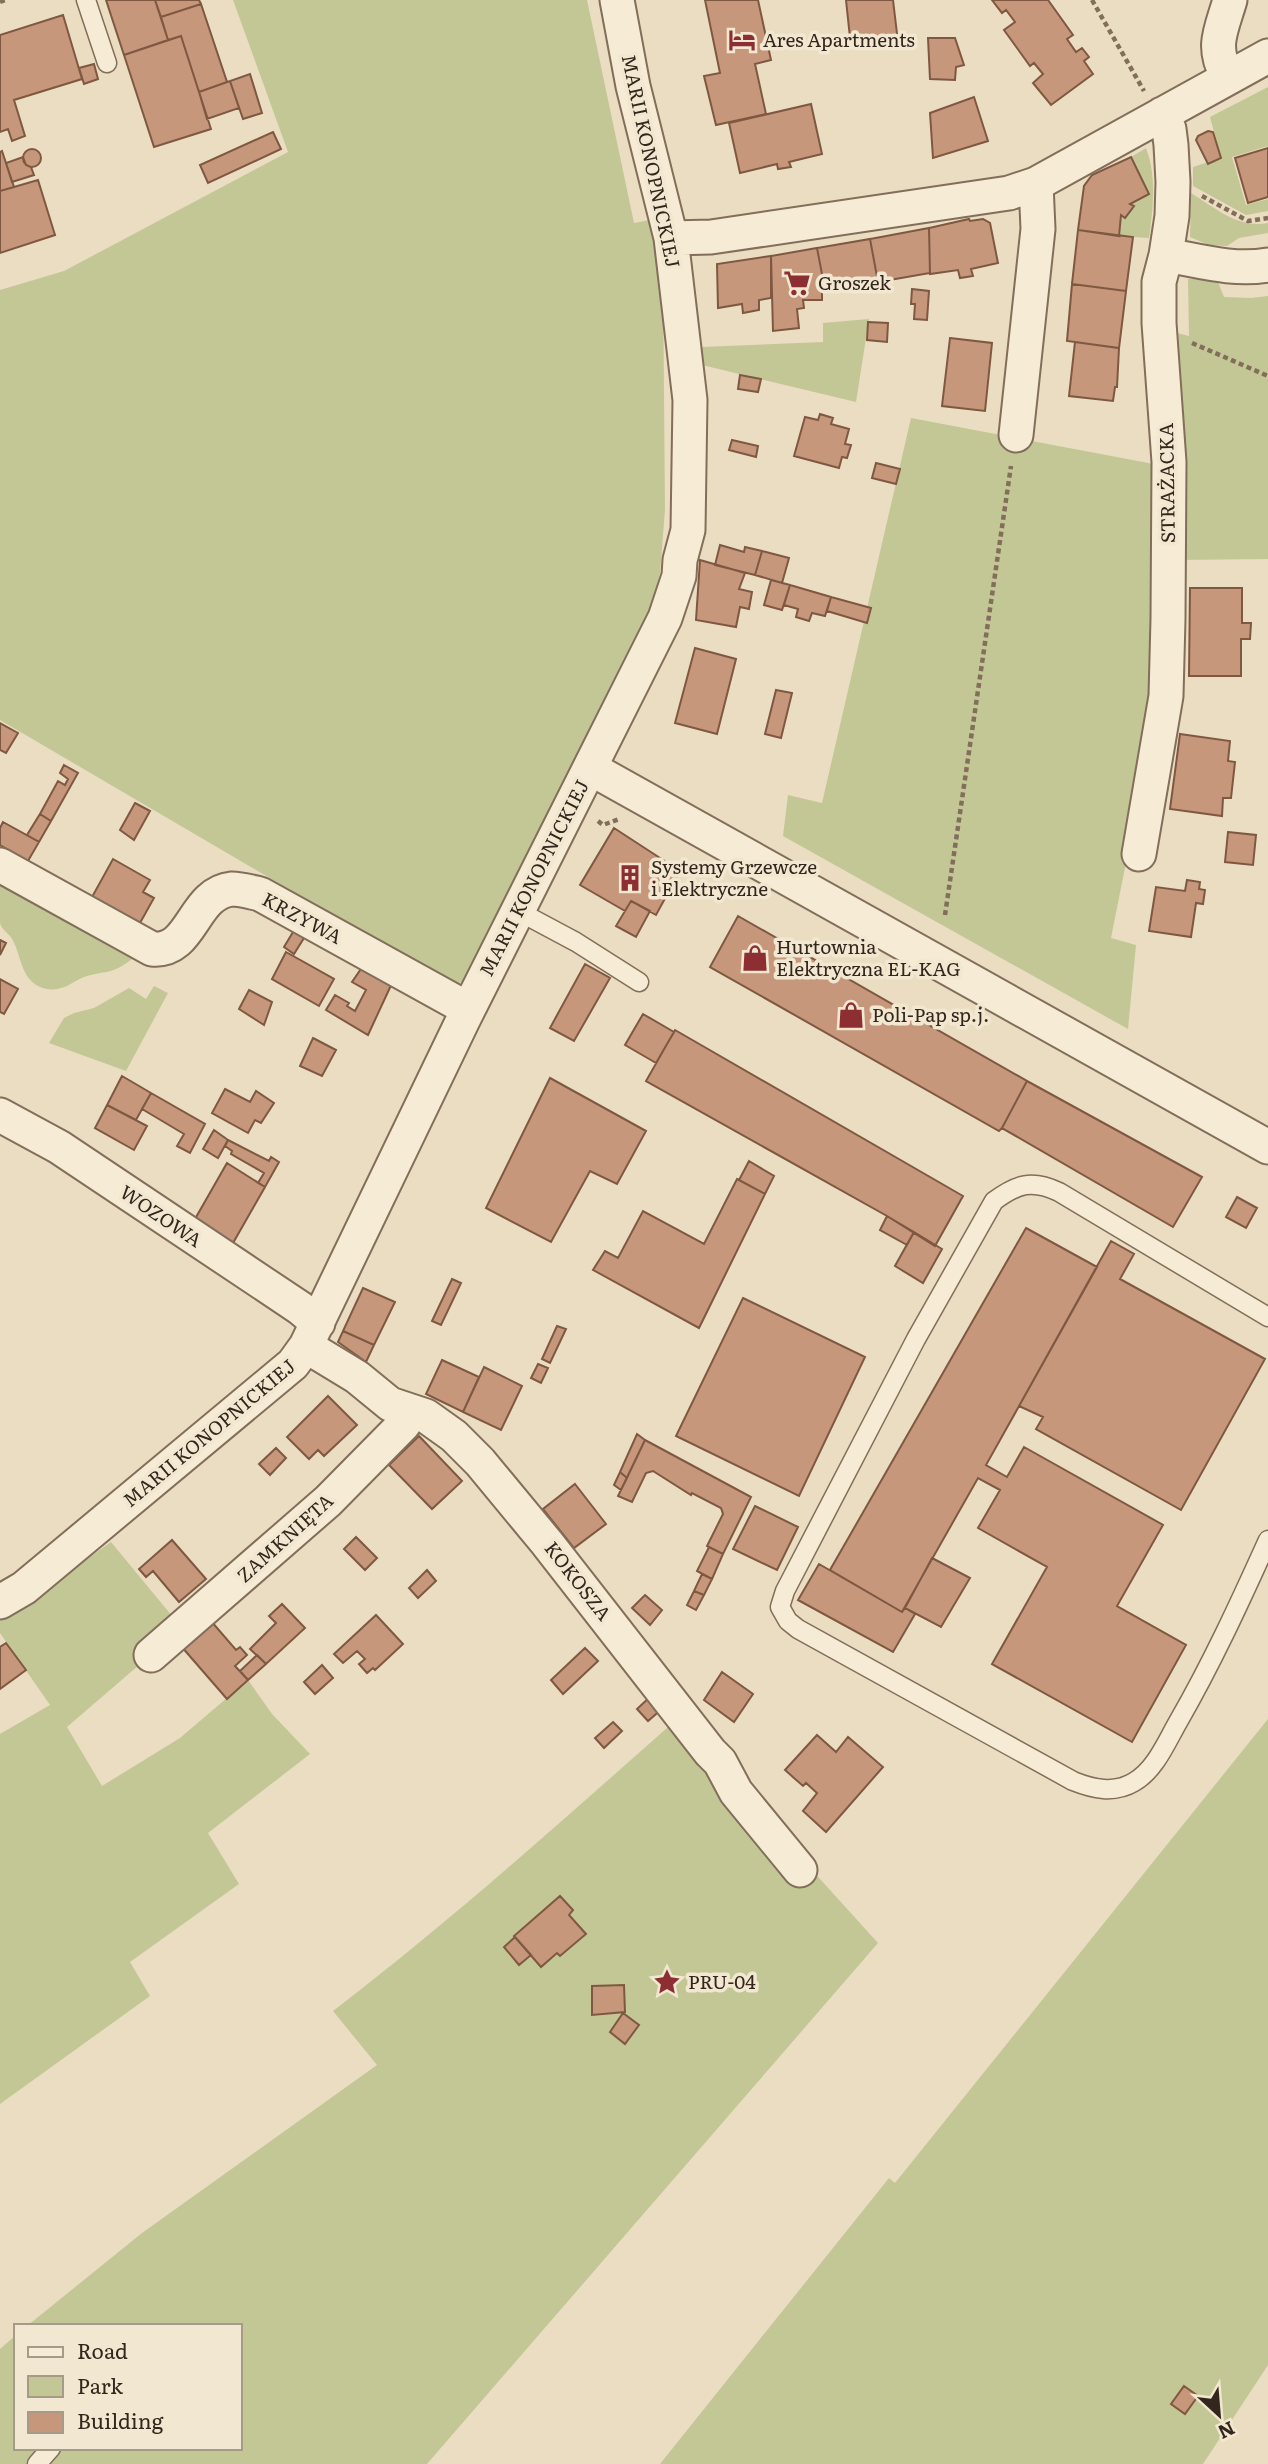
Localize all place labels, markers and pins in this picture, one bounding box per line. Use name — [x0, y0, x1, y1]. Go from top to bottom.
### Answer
hotel icon: Ares Apartments — [727, 25, 757, 55]
place label: Ares Apartments — [763, 25, 915, 53]
supermarket icon: Groszek — [782, 268, 812, 298]
place label: Groszek — [818, 268, 891, 296]
place label: Systemy Grzewcze i Elektryczne — [651, 852, 817, 902]
building icon: Systemy Grzewcze i Elektryczne — [615, 863, 645, 893]
place label: Hurtownia Elektryczna EL-KAG — [776, 932, 960, 982]
shop icon: Hurtownia Elektryczna EL-KAG — [740, 943, 770, 973]
shop icon: Poli-Pap sp.j. — [836, 1000, 866, 1030]
place label: Poli-Pap sp.j. — [872, 1000, 989, 1028]
place icon: PRU-04 — [652, 1967, 682, 1997]
place label: PRU-04 — [688, 1967, 756, 1995]

